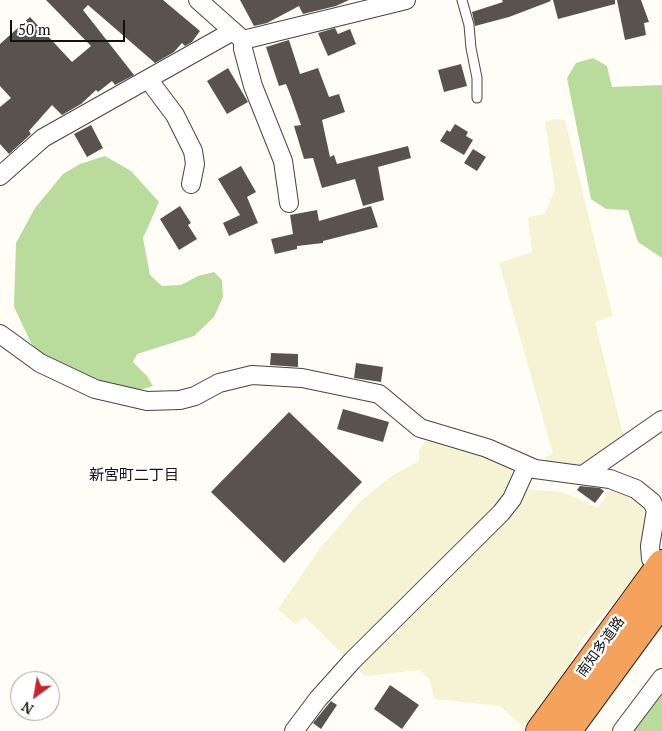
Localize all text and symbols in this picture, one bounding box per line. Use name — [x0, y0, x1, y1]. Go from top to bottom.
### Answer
scale bar — [12, 10, 128, 42]
text: 50 m — [18, 19, 51, 39]
district label: 新宮町二丁目 — [89, 467, 179, 485]
street label: 南知多道路 — [574, 614, 628, 680]
north arrow — [10, 671, 60, 721]
text: N — [18, 697, 37, 719]

